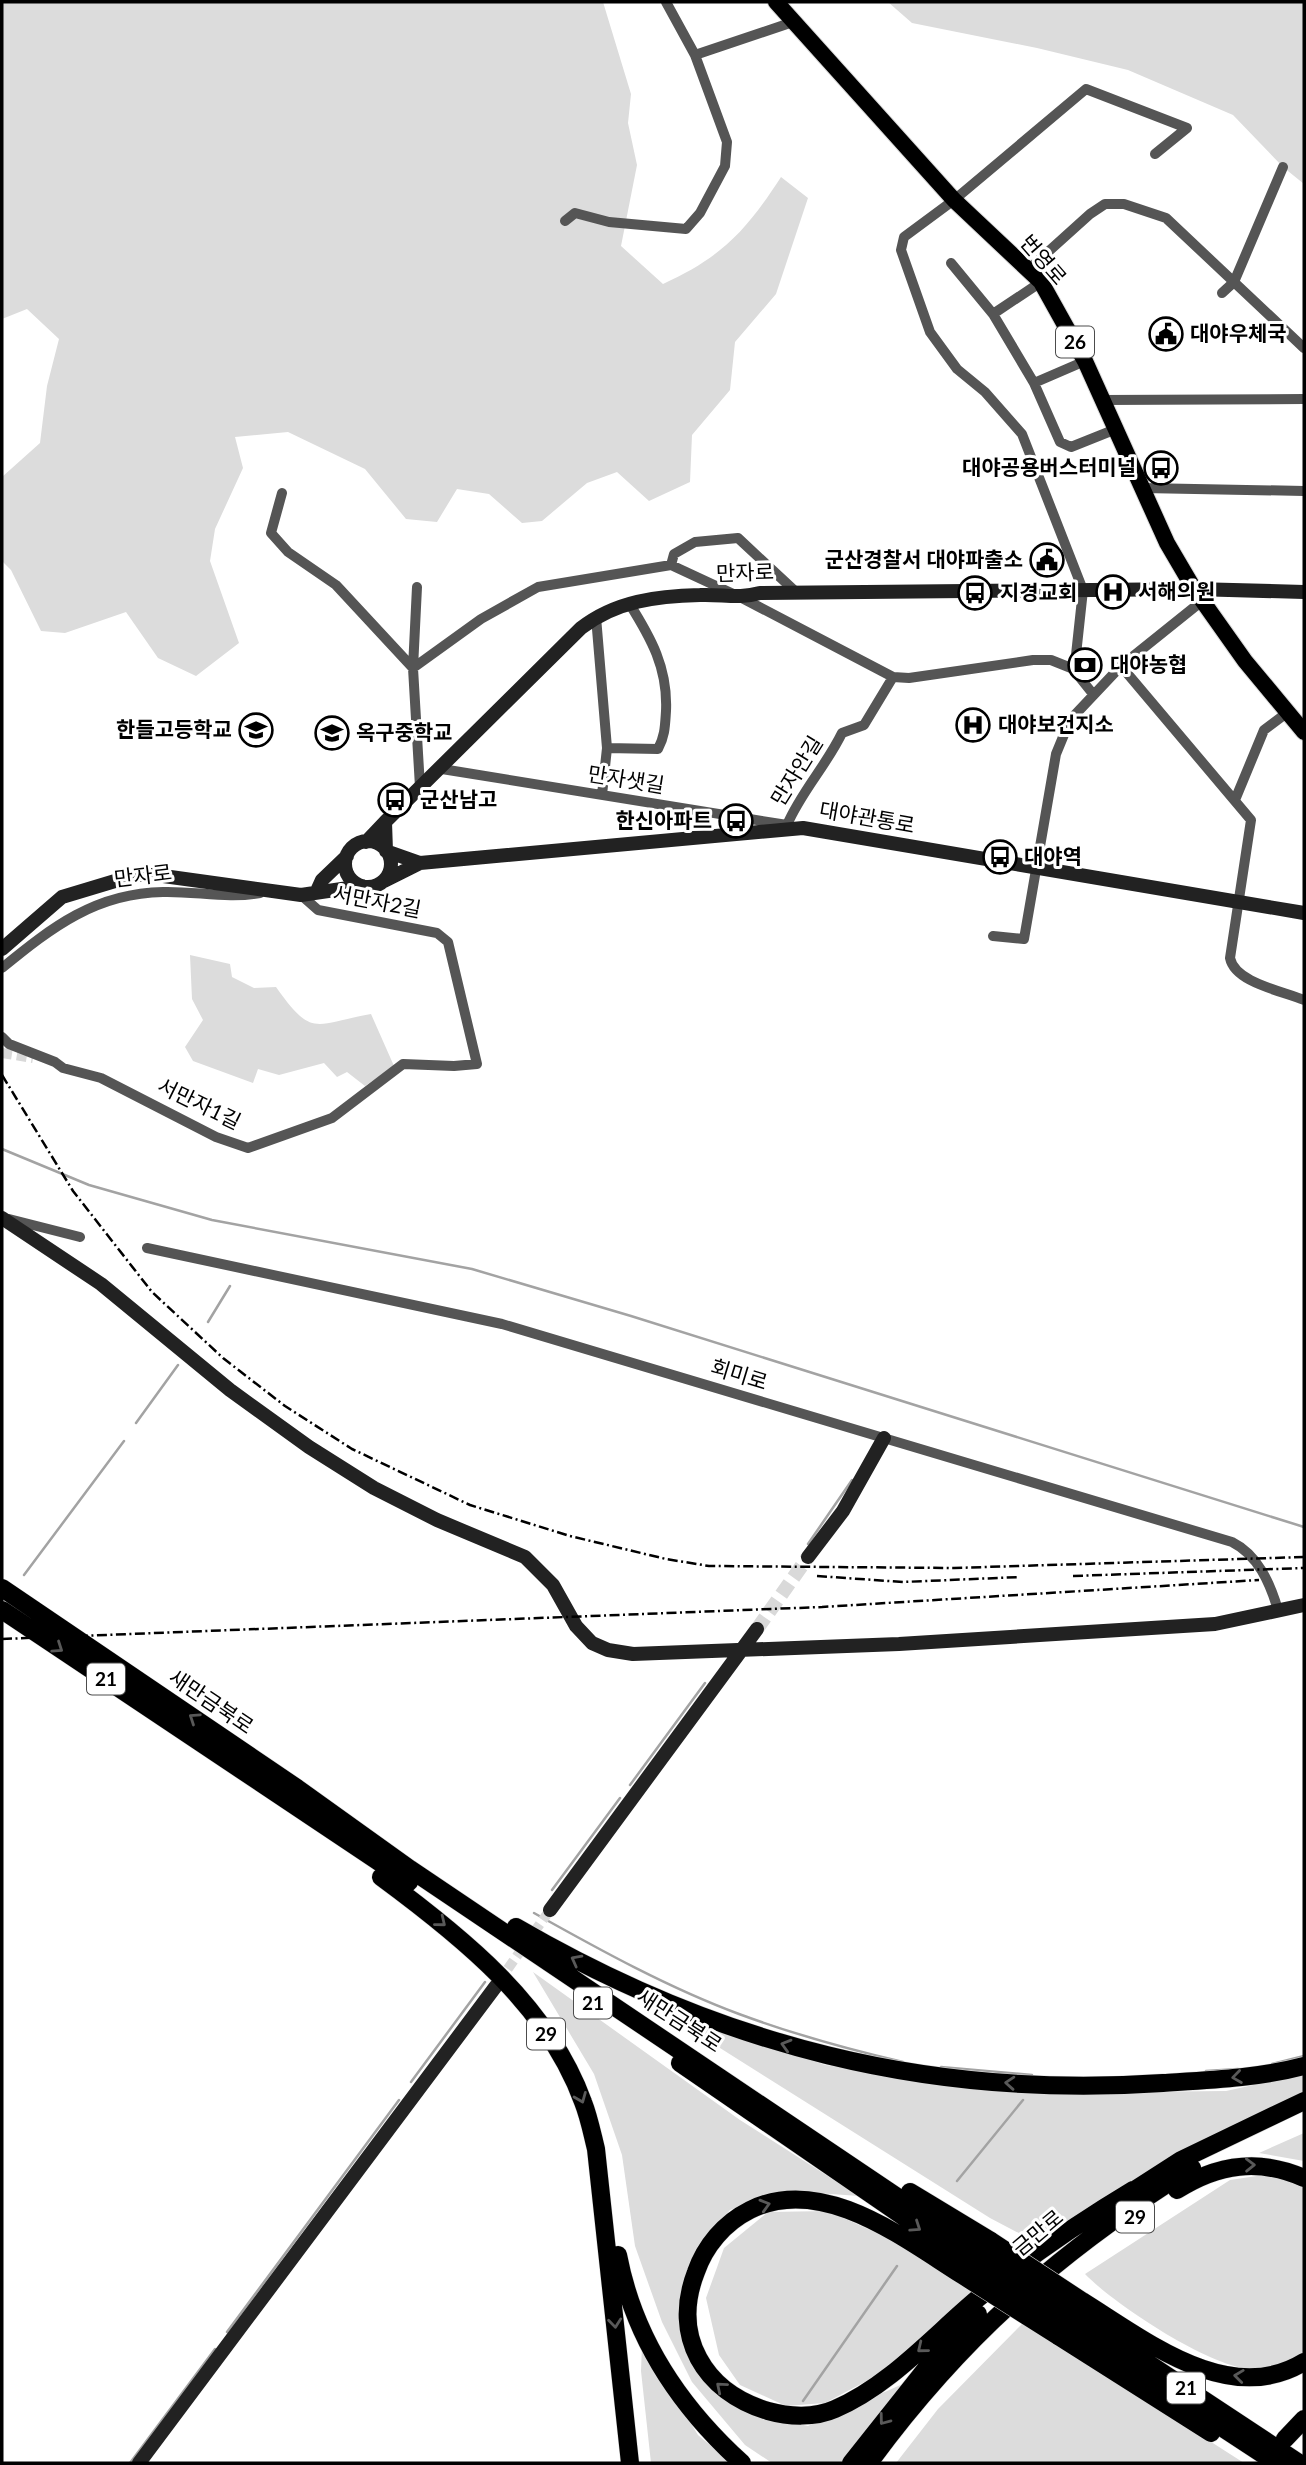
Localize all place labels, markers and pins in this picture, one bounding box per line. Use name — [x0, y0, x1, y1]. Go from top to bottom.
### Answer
public building icon: 대야우체국 — [1147, 315, 1185, 353]
place label: 대야우체국 — [1190, 320, 1287, 345]
bus stop icon: 대야공용버스터미널 — [1142, 449, 1180, 487]
place label: 대야공용버스터미널 — [962, 454, 1136, 479]
public building icon: 군산경찰서 대야파출소 — [1028, 541, 1066, 579]
place label: 군산경찰서 대야파출소 — [825, 546, 1023, 571]
hospital icon: 서해의원 — [1094, 573, 1132, 611]
bus stop icon: 지경교회 — [956, 574, 994, 612]
place label: 서해의원 — [1138, 578, 1215, 603]
place label: 지경교회 — [1000, 579, 1077, 604]
bank icon: 대야농협 — [1066, 646, 1104, 684]
place label: 대야농협 — [1110, 651, 1187, 676]
hospital icon: 대야보건지소 — [954, 706, 992, 744]
school or university icon: 한들고등학교 — [237, 711, 275, 749]
place label: 대야보건지소 — [998, 711, 1114, 736]
school or university icon: 옥구중학교 — [313, 714, 351, 752]
place label: 한들고등학교 — [116, 716, 232, 741]
place label: 옥구중학교 — [356, 719, 453, 744]
bus stop icon: 군산남고 — [376, 781, 414, 819]
place label: 군산남고 — [420, 786, 497, 811]
bus stop icon: 한신아파트 — [717, 802, 755, 840]
place label: 한신아파트 — [615, 807, 712, 832]
bus stop icon: 대야역 — [981, 838, 1019, 876]
place label: 대야역 — [1024, 843, 1082, 868]

